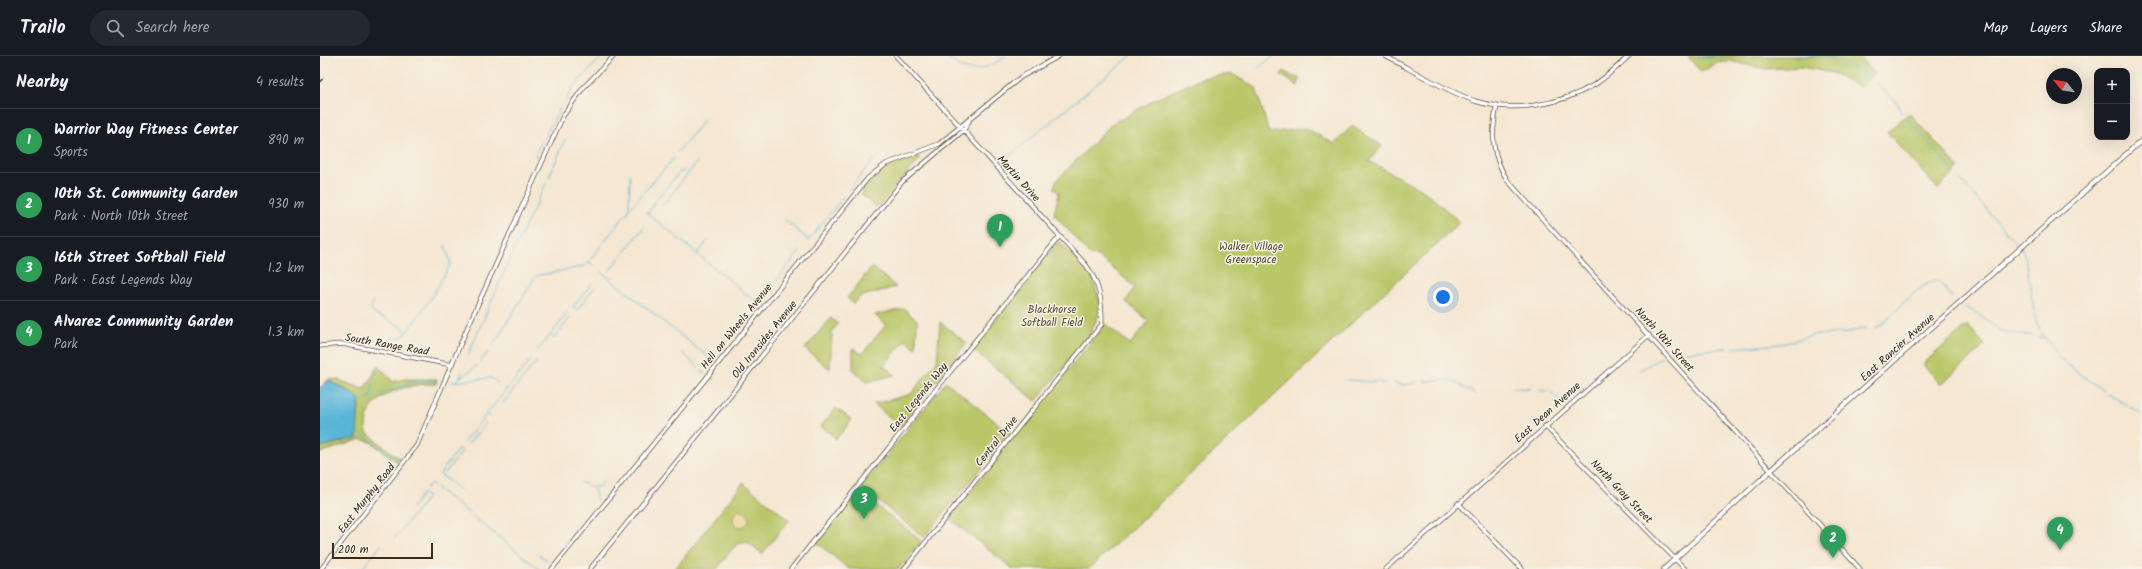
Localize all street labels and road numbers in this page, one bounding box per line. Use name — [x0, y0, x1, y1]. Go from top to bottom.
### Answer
street label: Martin Drive — [992, 151, 1044, 206]
street label: Hell on Wheels Avenue — [696, 280, 777, 373]
street label: Old Ironsides Avenue — [727, 296, 802, 383]
street label: North 10th Street — [1630, 303, 1699, 377]
street label: East Rancier Avenue — [1856, 309, 1939, 386]
street label: South Range Road — [344, 329, 431, 361]
street label: East Legends Way — [885, 358, 953, 436]
street label: East Dean Avenue — [1510, 378, 1585, 448]
street label: Central Drive — [971, 412, 1023, 471]
street label: North Gray Street — [1586, 455, 1657, 529]
street label: East Murphy Road — [333, 459, 400, 538]

